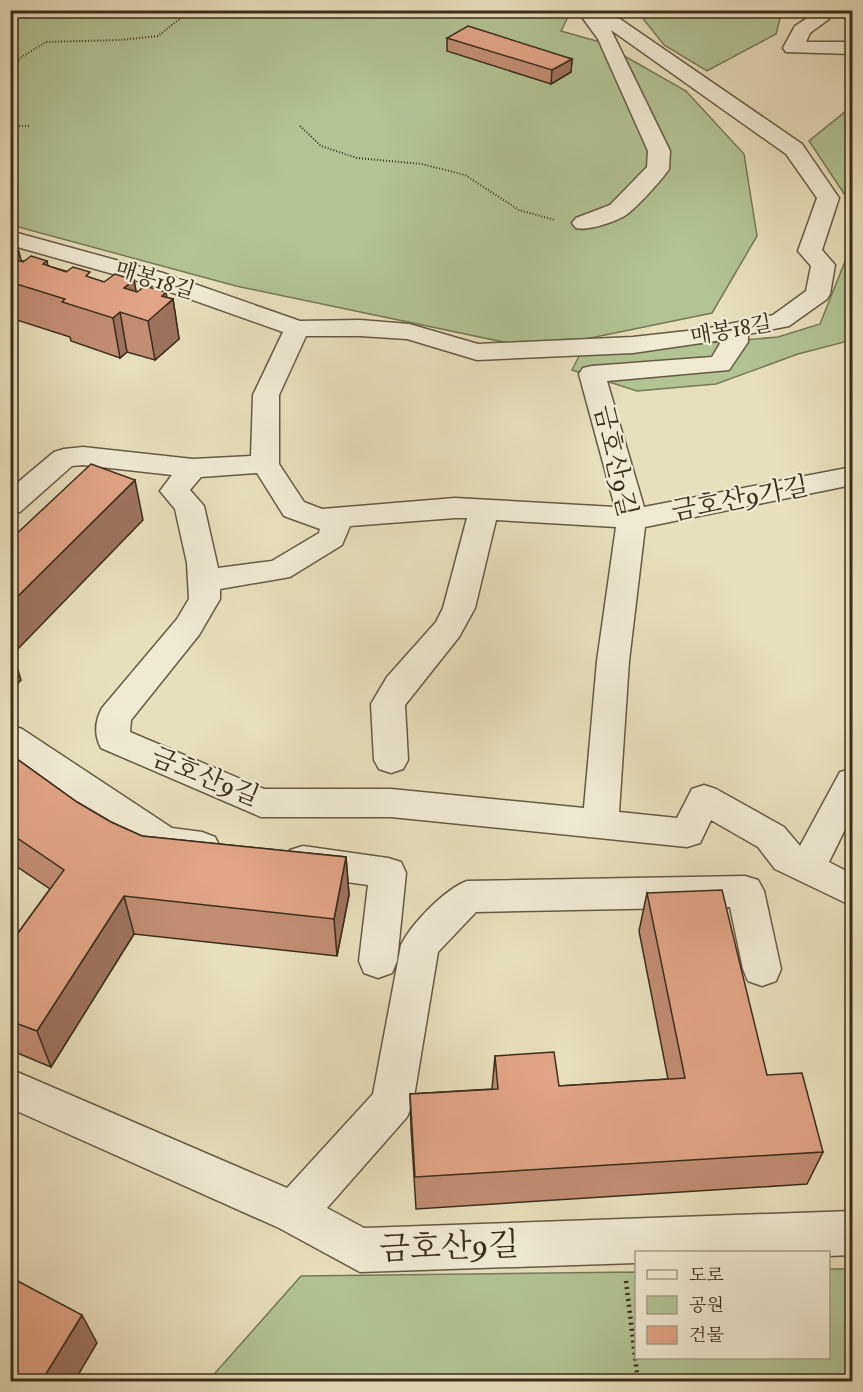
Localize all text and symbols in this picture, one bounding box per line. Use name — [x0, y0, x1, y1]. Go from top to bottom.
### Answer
street label: 매봉18길 — [112, 255, 198, 305]
street label: 매봉18길 — [688, 309, 774, 351]
street label: 금호산9길 — [587, 402, 643, 520]
street label: 금호산9가길 — [669, 470, 811, 528]
street label: 금호산9길 — [146, 741, 264, 813]
street label: 금호산9길 — [378, 1225, 520, 1269]
legend — [635, 1251, 830, 1359]
text: 도로 — [689, 1264, 724, 1287]
text: 공원 — [689, 1294, 724, 1317]
text: 건물 — [689, 1324, 724, 1347]

